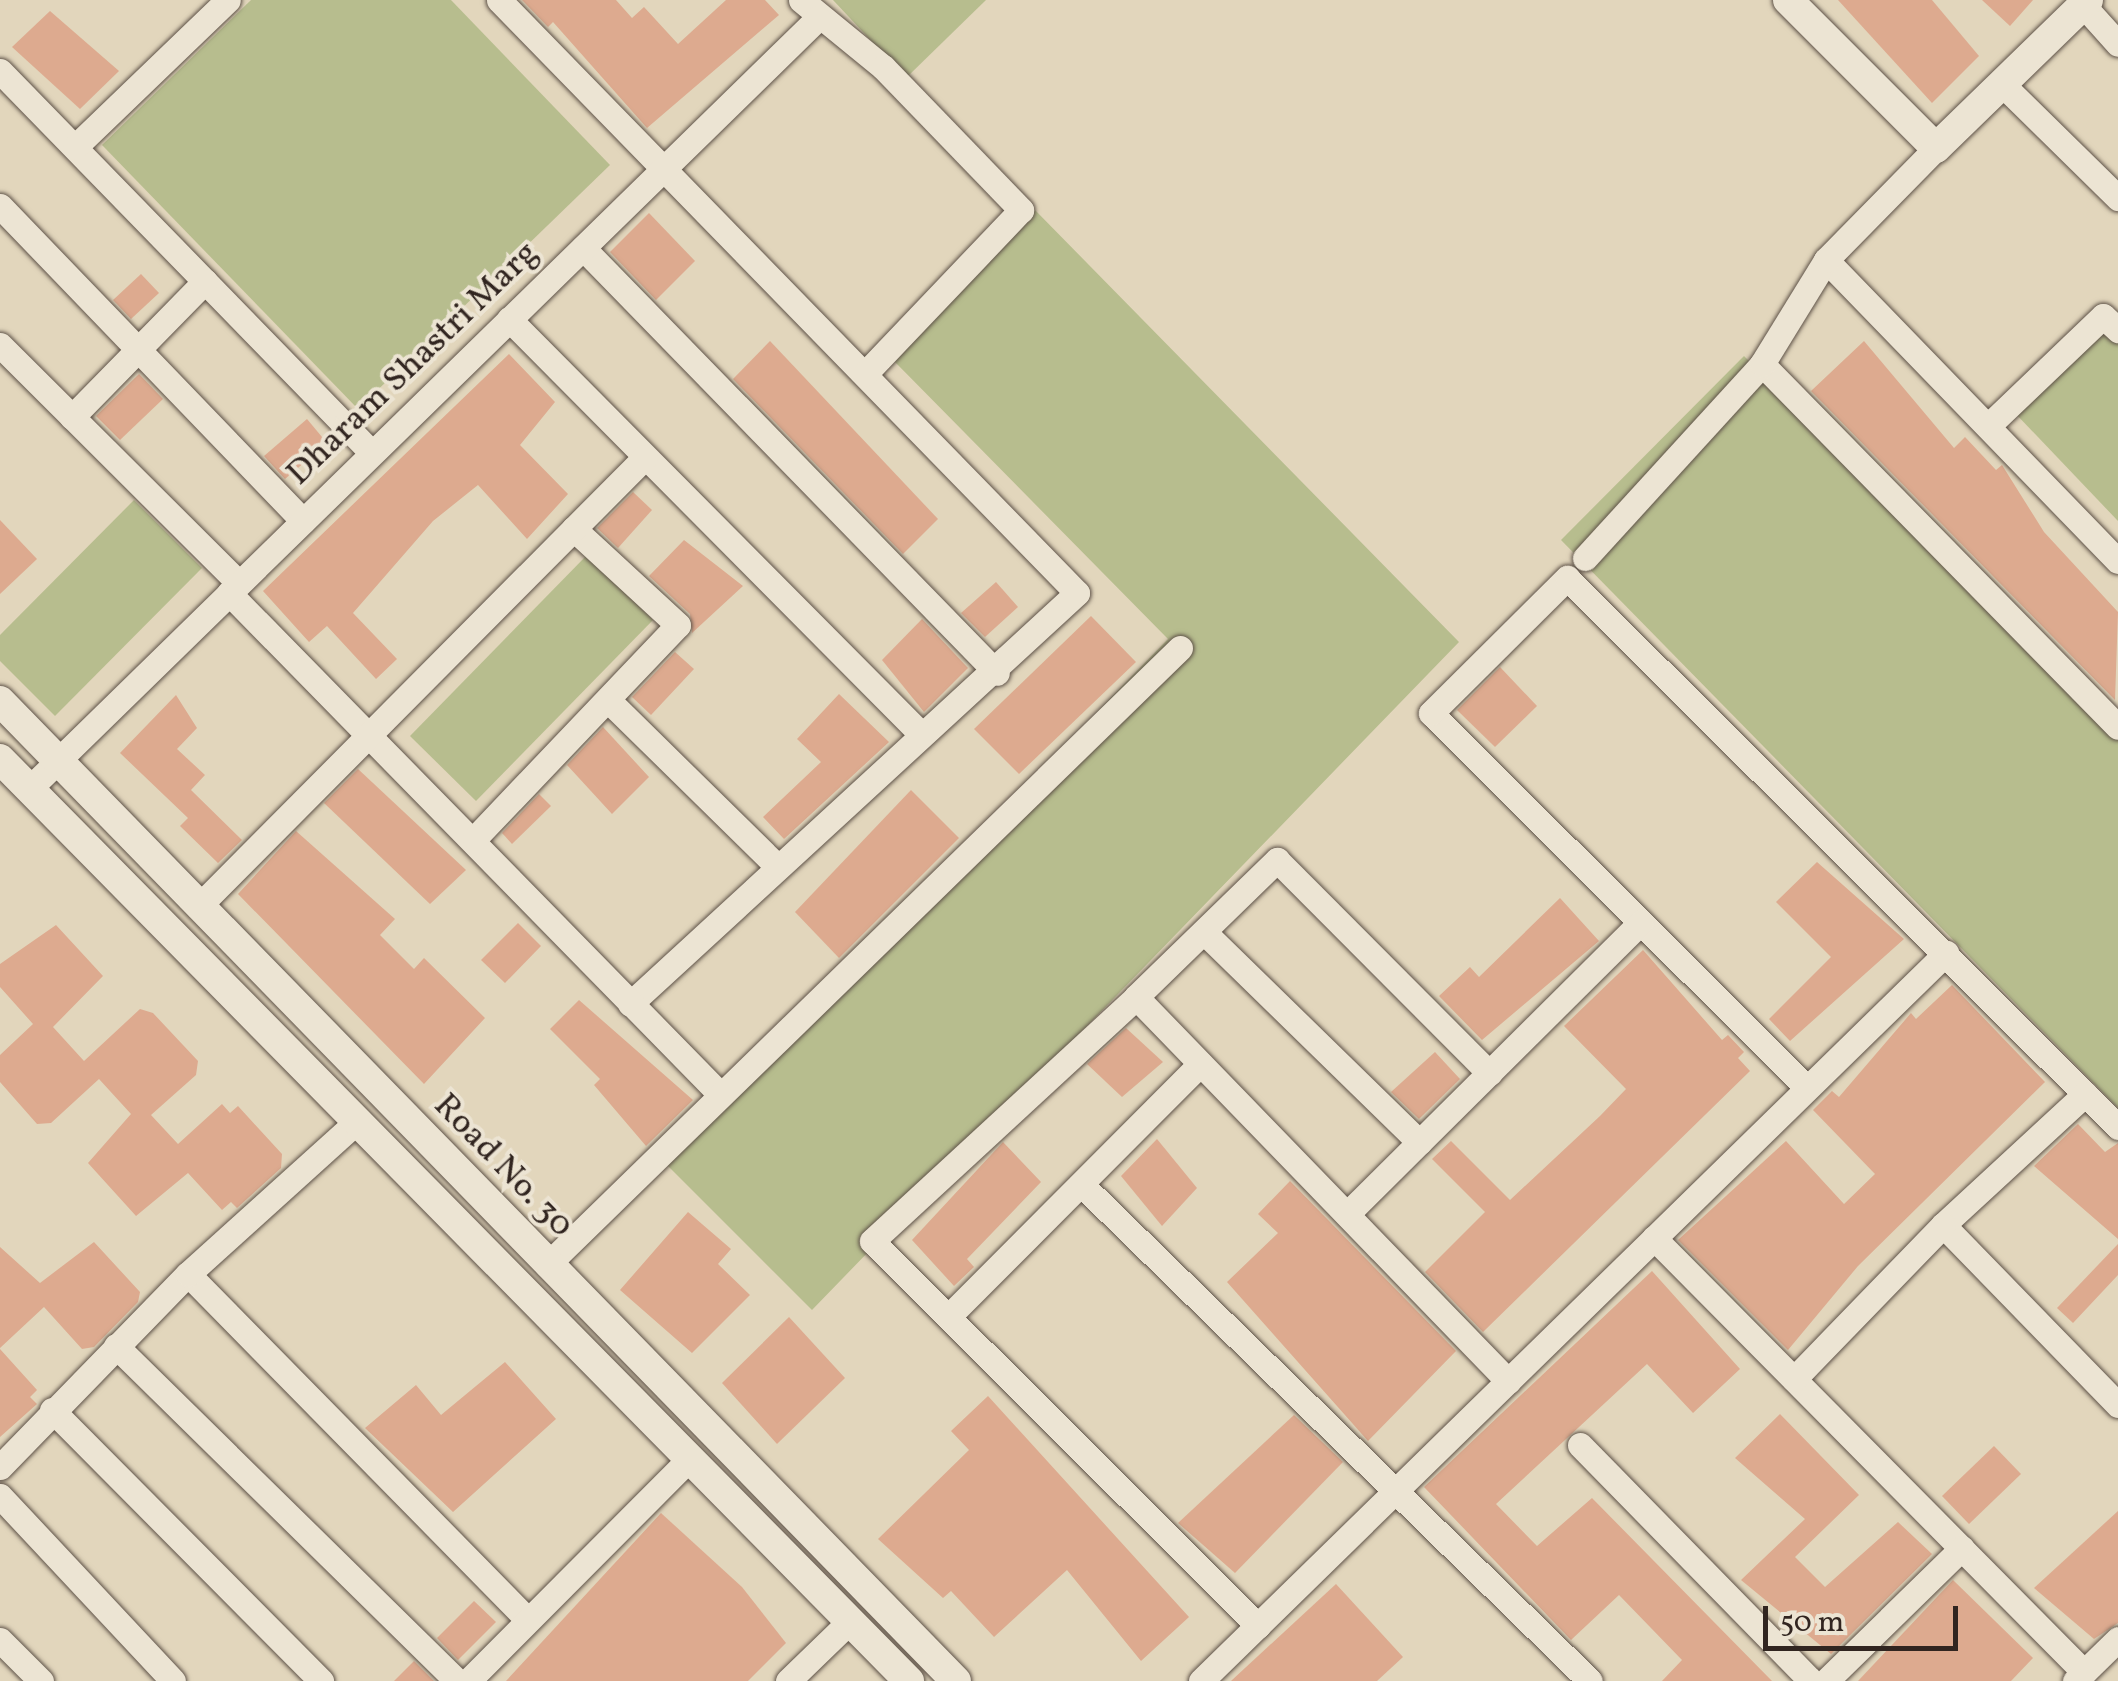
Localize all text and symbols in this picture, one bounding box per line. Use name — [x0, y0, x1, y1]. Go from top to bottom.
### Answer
street label: Dharam Shastri Marg — [278, 233, 548, 495]
street label: Road No. 30 — [424, 1085, 582, 1247]
scale bar — [1768, 1586, 1963, 1648]
text: 50 m — [1780, 1602, 1844, 1644]

